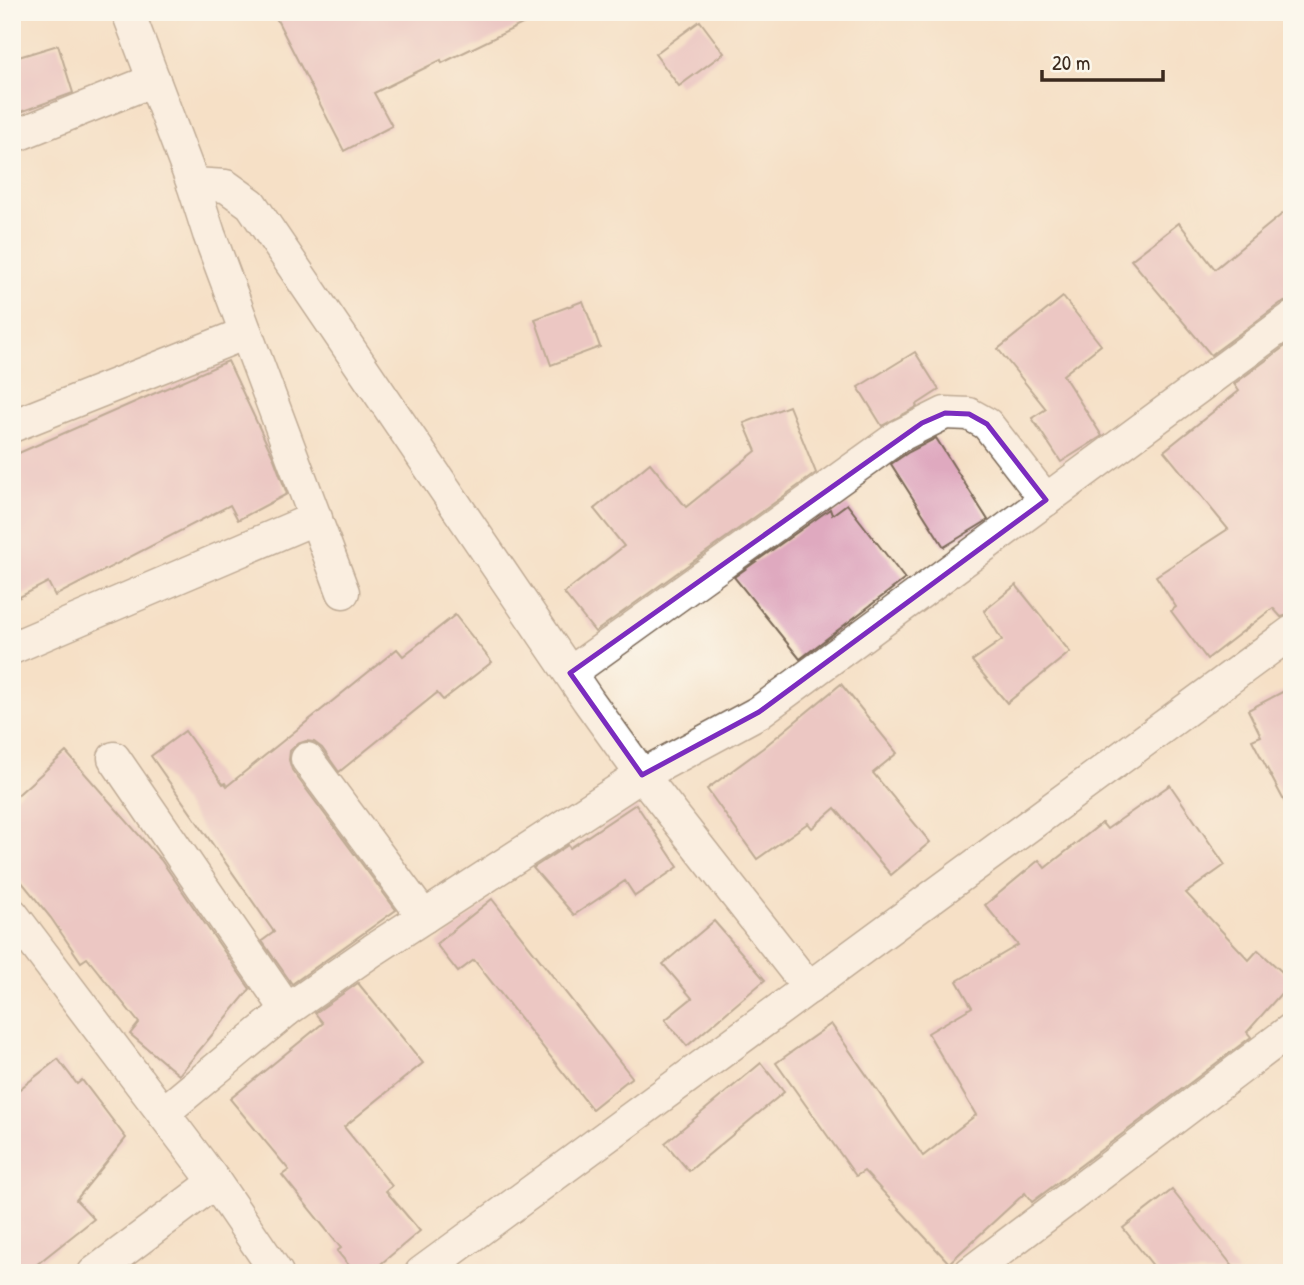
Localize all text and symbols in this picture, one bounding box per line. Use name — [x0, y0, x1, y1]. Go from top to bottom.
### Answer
scale bar — [1042, 38, 1162, 82]
text: 20 m — [1052, 48, 1090, 77]

